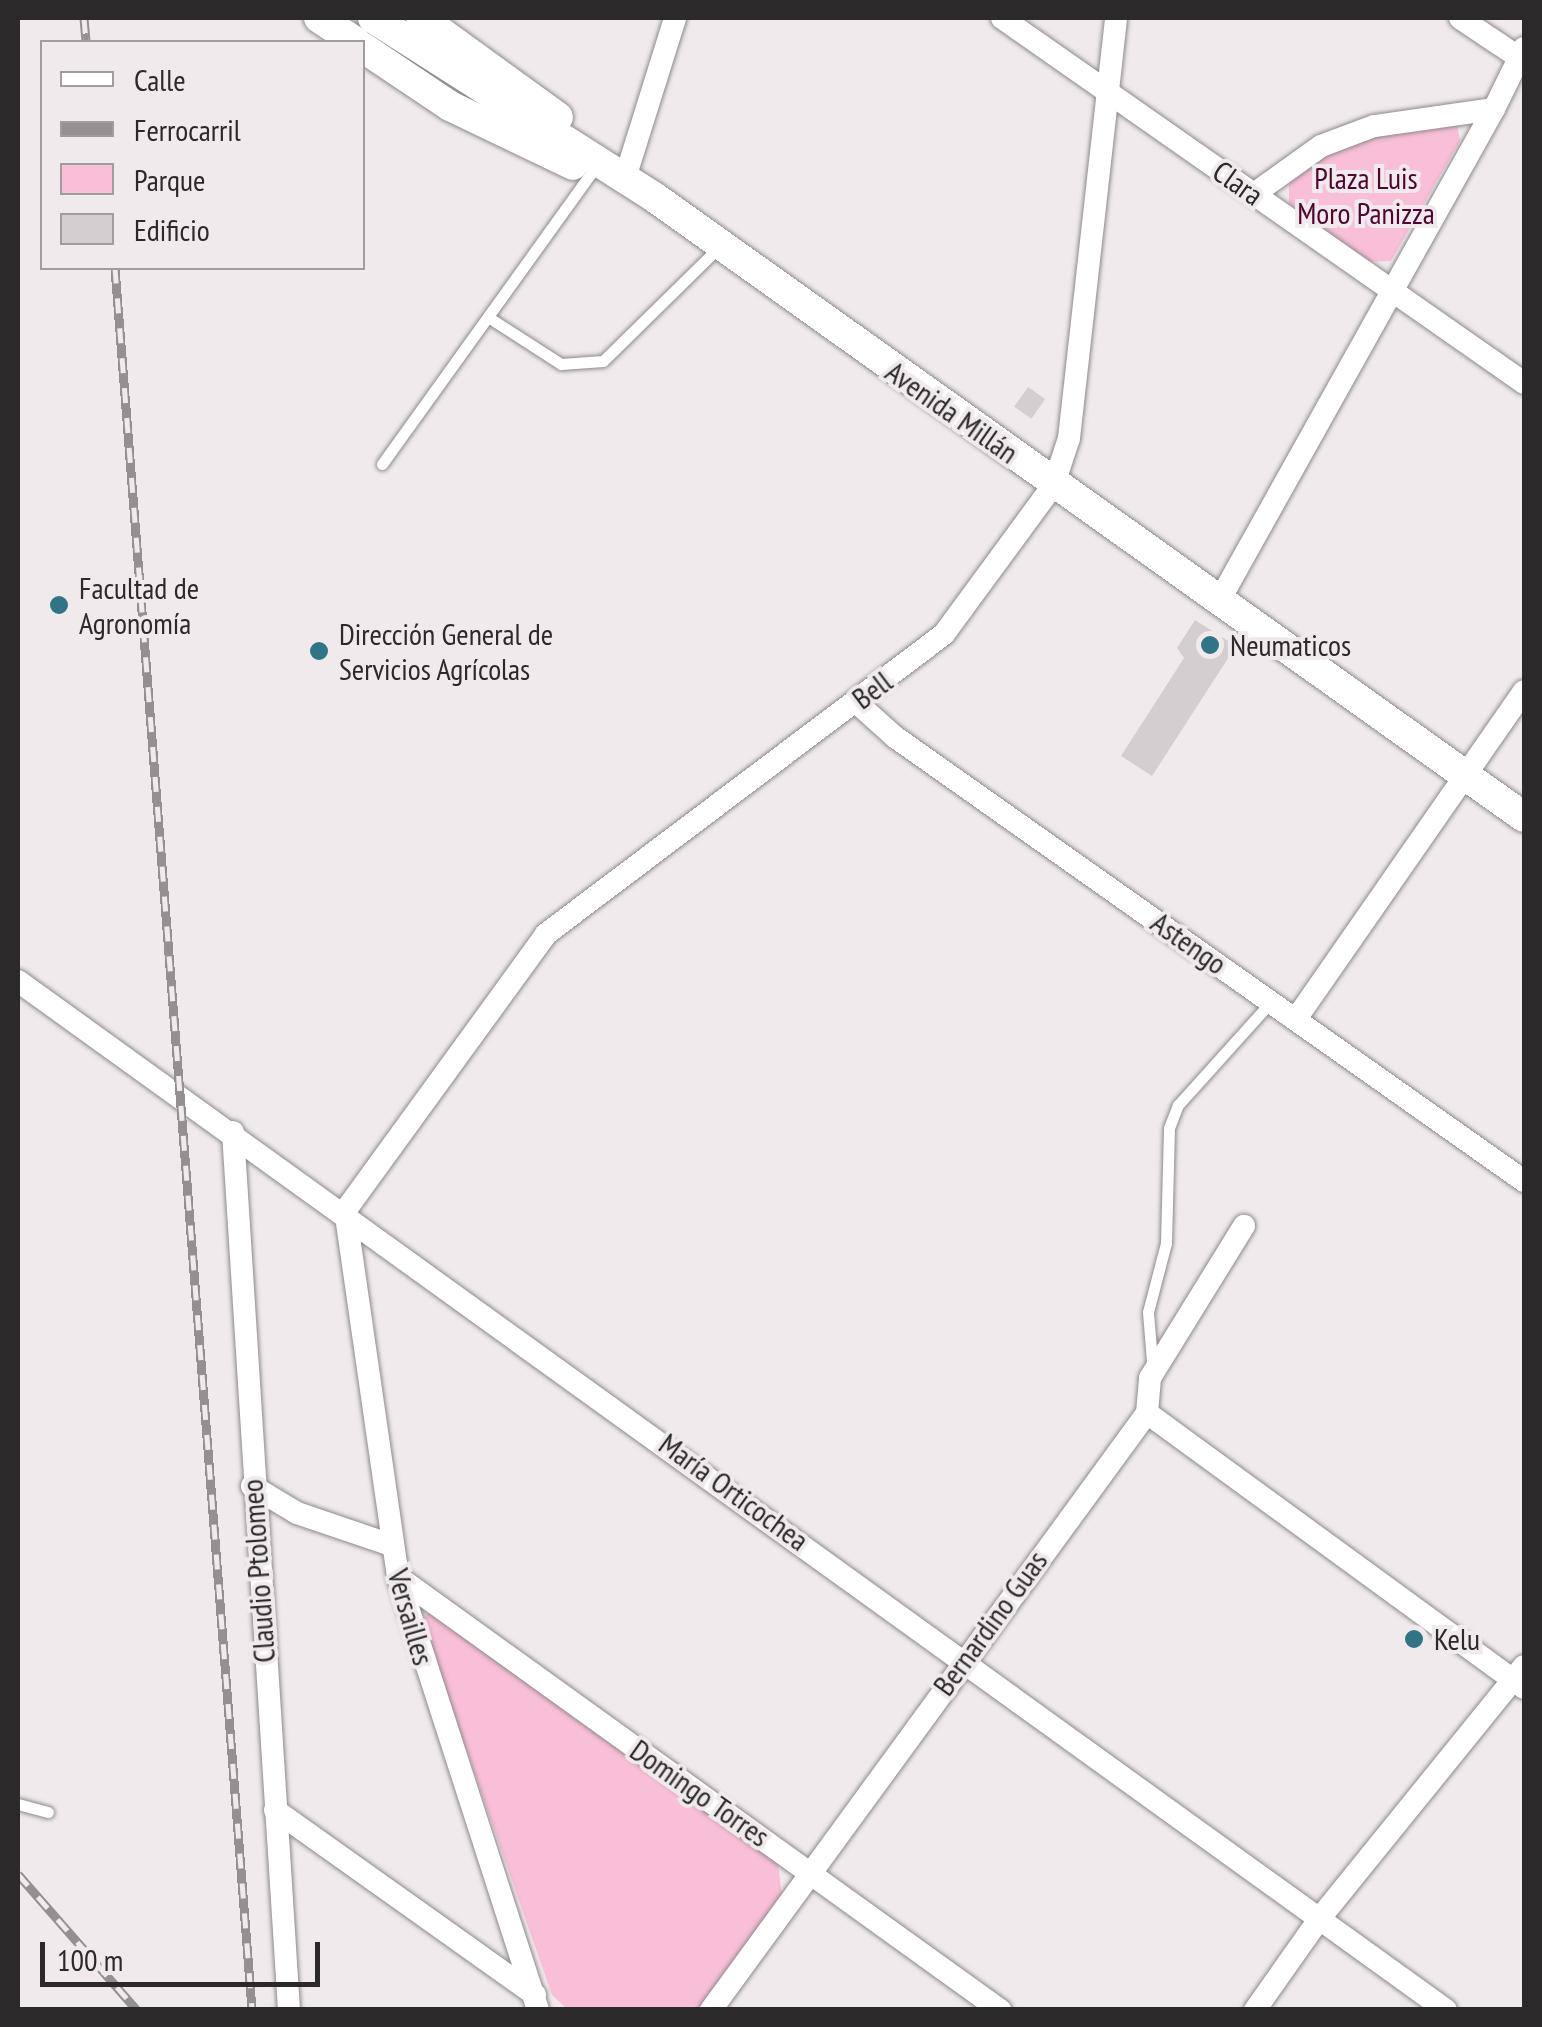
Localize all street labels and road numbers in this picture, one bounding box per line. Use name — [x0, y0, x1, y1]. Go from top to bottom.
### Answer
street label: Clara — [1206, 153, 1270, 213]
street label: Avenida Millán — [879, 353, 1025, 471]
street label: Bell — [845, 663, 899, 717]
street label: Astengo — [1144, 904, 1234, 982]
street label: María Orticochea — [652, 1426, 816, 1558]
street label: Claudio Ptolomeo — [234, 1478, 282, 1664]
street label: Bernardino Guas — [925, 1544, 1055, 1702]
street label: Versailles — [380, 1565, 442, 1669]
street label: Domingo Torres — [623, 1732, 777, 1854]

